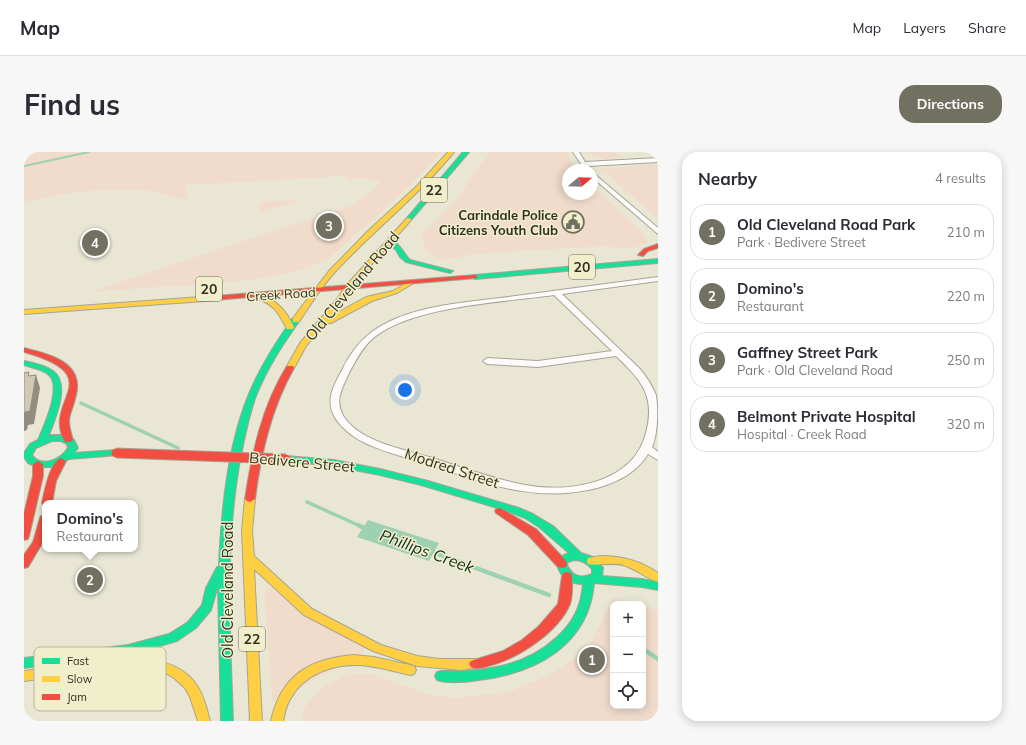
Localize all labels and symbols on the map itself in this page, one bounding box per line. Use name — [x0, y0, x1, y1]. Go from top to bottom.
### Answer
north arrow — [562, 164, 598, 200]
road number: 22 — [421, 178, 447, 202]
place label: Carindale Police Citizens Youth Club — [439, 207, 558, 238]
public building icon: Carindale Police Citizens Youth Club — [560, 209, 586, 235]
pin: 3 — [316, 211, 342, 241]
street label: Old Cleveland Road — [301, 227, 403, 345]
pin: 4 — [82, 228, 108, 258]
road number: 20 — [569, 255, 595, 279]
road number: 20 — [196, 277, 222, 301]
street label: Creek Road — [246, 284, 316, 304]
your location — [395, 380, 415, 400]
street label: Modred Street — [402, 444, 502, 492]
street label: Bedivere Street — [248, 448, 356, 476]
street label: Old Cleveland Road — [218, 521, 237, 659]
water label: Phillips Creek — [377, 525, 478, 578]
pin: 2 — [77, 565, 103, 595]
road number: 22 — [239, 627, 265, 651]
pin: 1 — [579, 645, 605, 675]
legend — [34, 647, 166, 711]
text: Fast — [67, 654, 89, 668]
text: Slow — [67, 672, 93, 686]
text: Jam — [67, 690, 87, 704]

